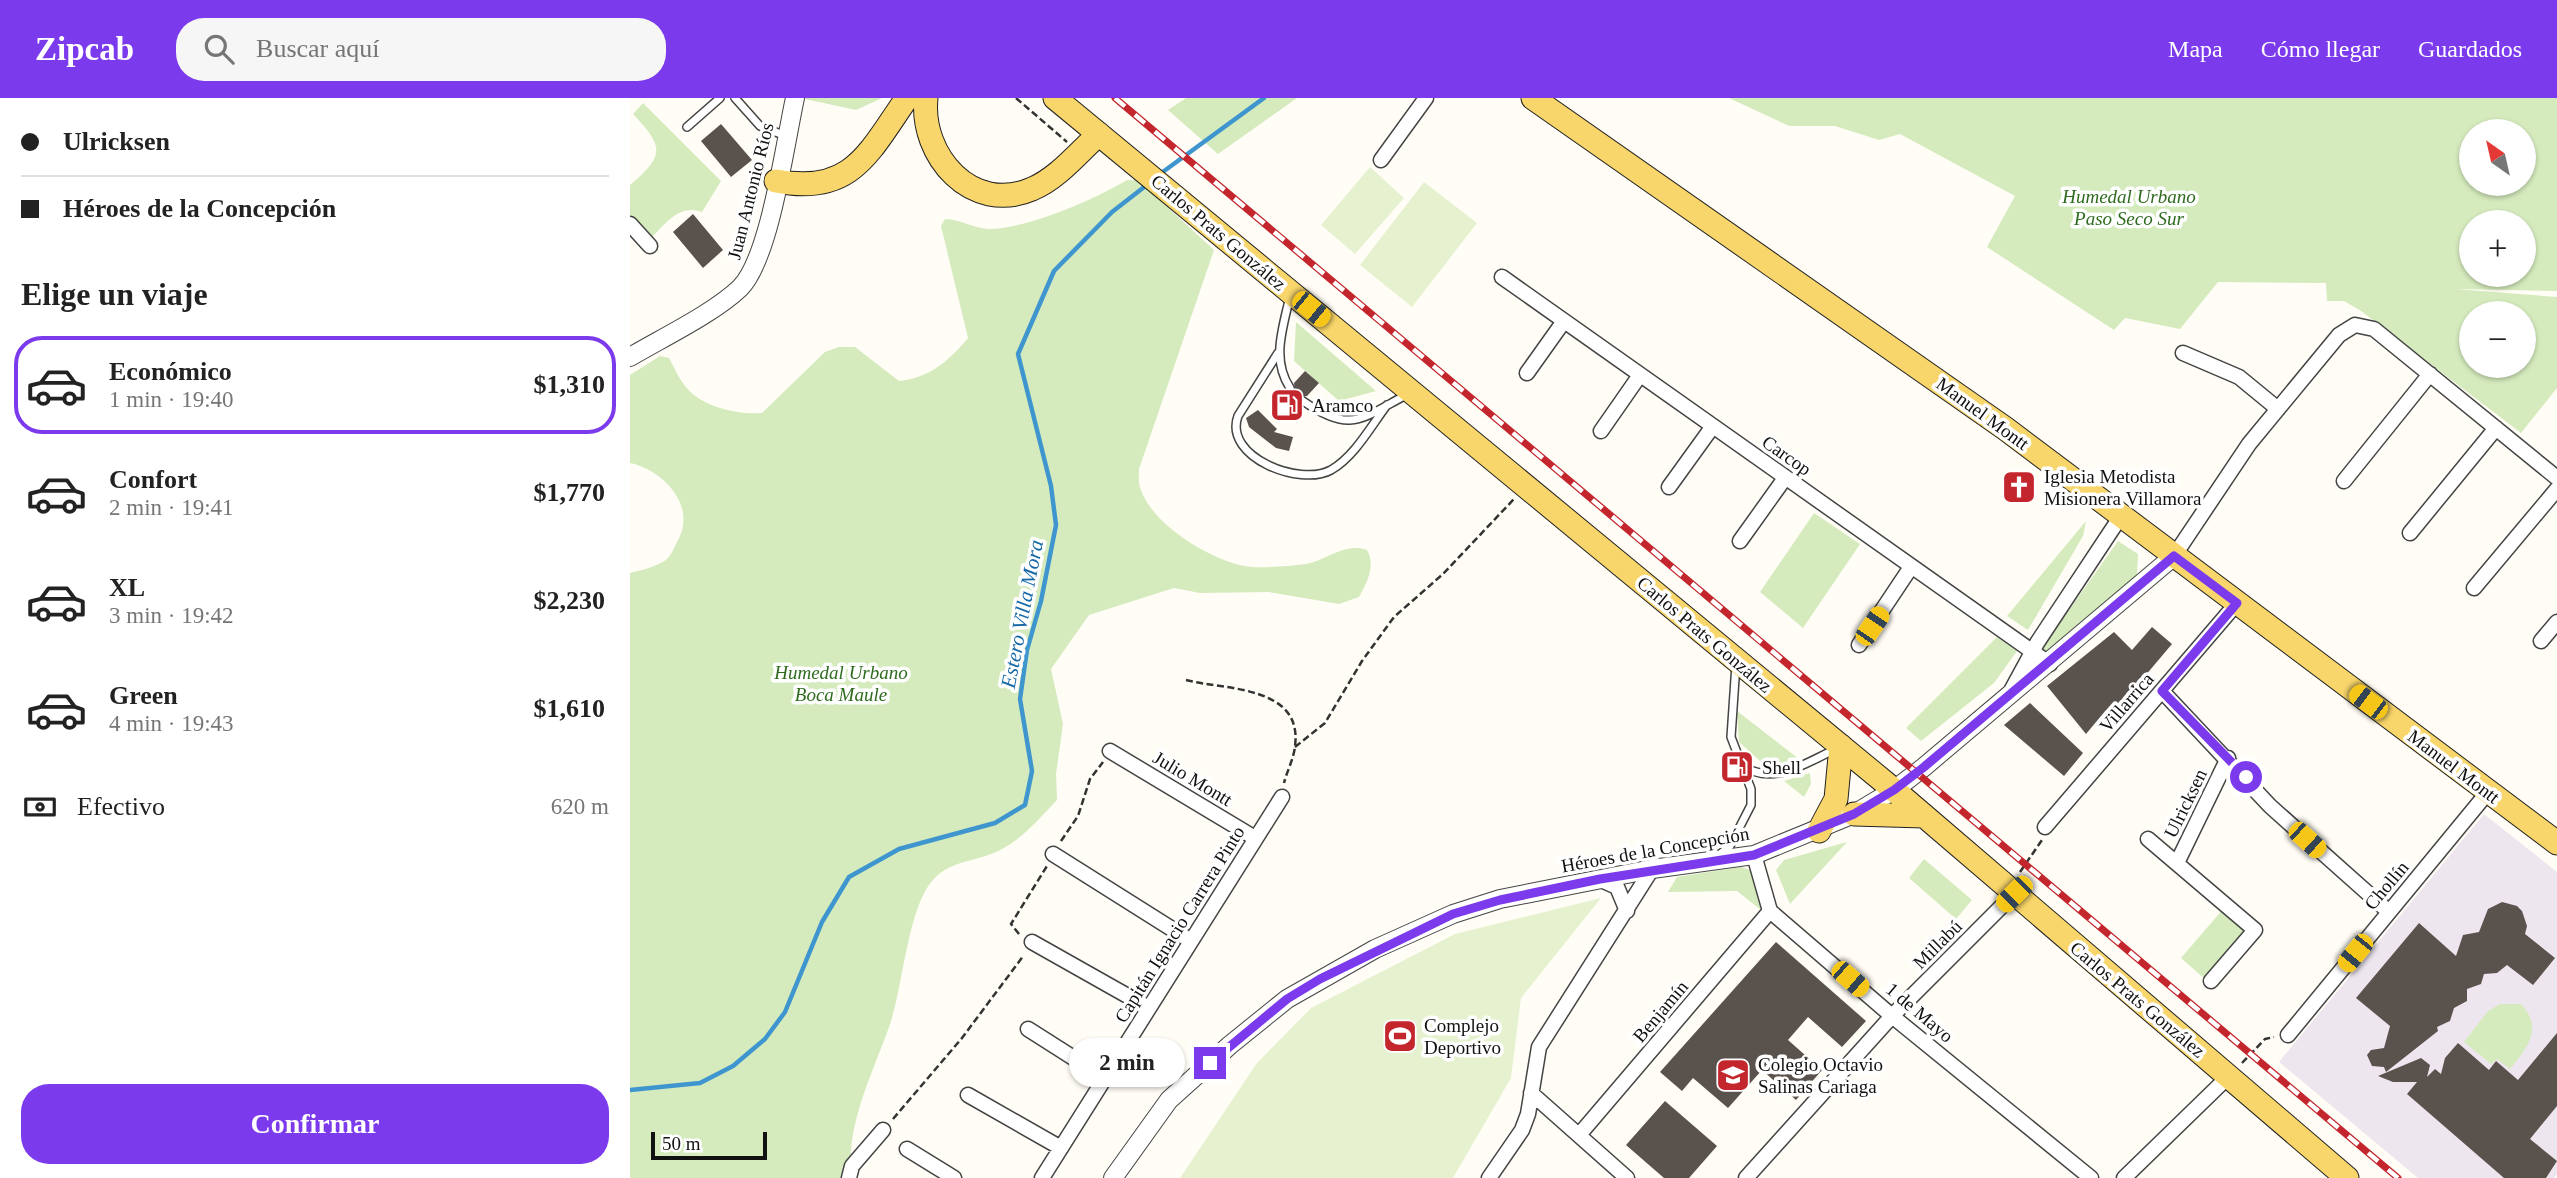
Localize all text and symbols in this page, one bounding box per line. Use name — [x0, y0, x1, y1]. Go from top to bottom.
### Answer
search box — [176, 18, 666, 81]
icon: search — [200, 30, 238, 68]
text: Zipcab — [35, 31, 134, 67]
text: Buscar aquí — [256, 34, 380, 63]
text: Mapa — [2168, 36, 2223, 62]
text: Cómo llegar — [2261, 36, 2380, 62]
text: Guardados — [2418, 36, 2522, 62]
north arrow — [2459, 119, 2536, 196]
map controls — [2459, 119, 2536, 378]
street label: Juan Antonio Ríos — [723, 120, 778, 262]
text: Ulricksen — [63, 127, 170, 156]
street label: Carlos Prats González — [1147, 170, 1290, 295]
park label: Humedal Urbano Paso Seco Sur — [2061, 186, 2196, 229]
text: Héroes de la Concepción — [63, 194, 336, 223]
button: + — [2459, 210, 2536, 287]
text: Elige un viaje — [21, 276, 208, 312]
car — [1289, 288, 1334, 330]
button: − — [2459, 301, 2536, 378]
icon: car — [25, 354, 88, 417]
text: Económico — [109, 357, 232, 386]
text: $1,310 — [534, 370, 605, 399]
street label: Manuel Montt — [1932, 373, 2034, 454]
fuel station icon: Aramco — [1268, 386, 1306, 424]
text: 1 min · 19:40 — [109, 387, 234, 412]
place label: Aramco — [1312, 395, 1373, 416]
street label: Carcop — [1758, 431, 1815, 480]
icon: car — [25, 462, 88, 525]
text: Confort — [109, 465, 197, 494]
place label: Iglesia Metodista Misionera Villamora — [2044, 466, 2202, 509]
church icon: Iglesia Metodista Misionera Villamora — [2000, 468, 2038, 506]
text: $1,770 — [534, 478, 605, 507]
text: 2 min · 19:41 — [109, 495, 234, 520]
water label: Estero Villa Mora — [996, 538, 1048, 691]
icon: car — [25, 570, 88, 633]
street label: Carlos Prats González — [1633, 572, 1776, 697]
text: XL — [109, 573, 145, 602]
text: $2,230 — [534, 586, 605, 615]
text: 3 min · 19:42 — [109, 603, 234, 628]
car — [1852, 603, 1893, 649]
park label: Humedal Urbano Boca Maule — [773, 662, 908, 705]
street label: Villarrica — [2095, 668, 2158, 736]
icon: car — [25, 678, 88, 741]
text: Green — [109, 681, 178, 710]
car — [2345, 681, 2392, 723]
text: $1,610 — [534, 694, 605, 723]
text: 4 min · 19:43 — [109, 711, 234, 736]
street label: Manuel Montt — [2404, 725, 2504, 808]
street label: Julio Montt — [1150, 747, 1237, 811]
fuel station icon: Shell — [1718, 748, 1756, 786]
place label: Shell — [1762, 757, 1801, 778]
route start — [2230, 761, 2262, 793]
street label: Ulricksen — [2160, 765, 2211, 841]
icon: cash — [21, 788, 59, 826]
text: Efectivo — [77, 792, 165, 821]
text: 620 m — [551, 794, 609, 819]
car — [2285, 818, 2330, 862]
street label: Capitán Ignacio Carrera Pinto — [1110, 822, 1249, 1026]
street label: Héroes de la Concepción — [1559, 823, 1751, 876]
street label: Chollín — [2360, 856, 2413, 914]
car — [1992, 872, 2037, 916]
street label: Millabú — [1909, 915, 1966, 973]
car — [2334, 930, 2377, 976]
street label: Carlos Prats González — [2066, 937, 2209, 1062]
car — [1828, 957, 1873, 1001]
street label: Benjamín — [1629, 976, 1692, 1046]
street label: 1 de Mayo — [1882, 978, 1958, 1047]
place label: Complejo Deportivo — [1424, 1015, 1501, 1058]
sports icon: Complejo Deportivo — [1381, 1017, 1419, 1055]
callout: 2 min — [1070, 1038, 1186, 1088]
route end — [1194, 1047, 1226, 1079]
text: 2 min — [1099, 1050, 1155, 1075]
place label: Colegio Octavio Salinas Cariaga — [1758, 1054, 1883, 1097]
school or university icon: Colegio Octavio Salinas Cariaga — [1714, 1056, 1752, 1094]
button: Confirmar — [21, 1084, 609, 1164]
scale bar — [651, 1129, 766, 1161]
text: 50 m — [662, 1133, 701, 1154]

